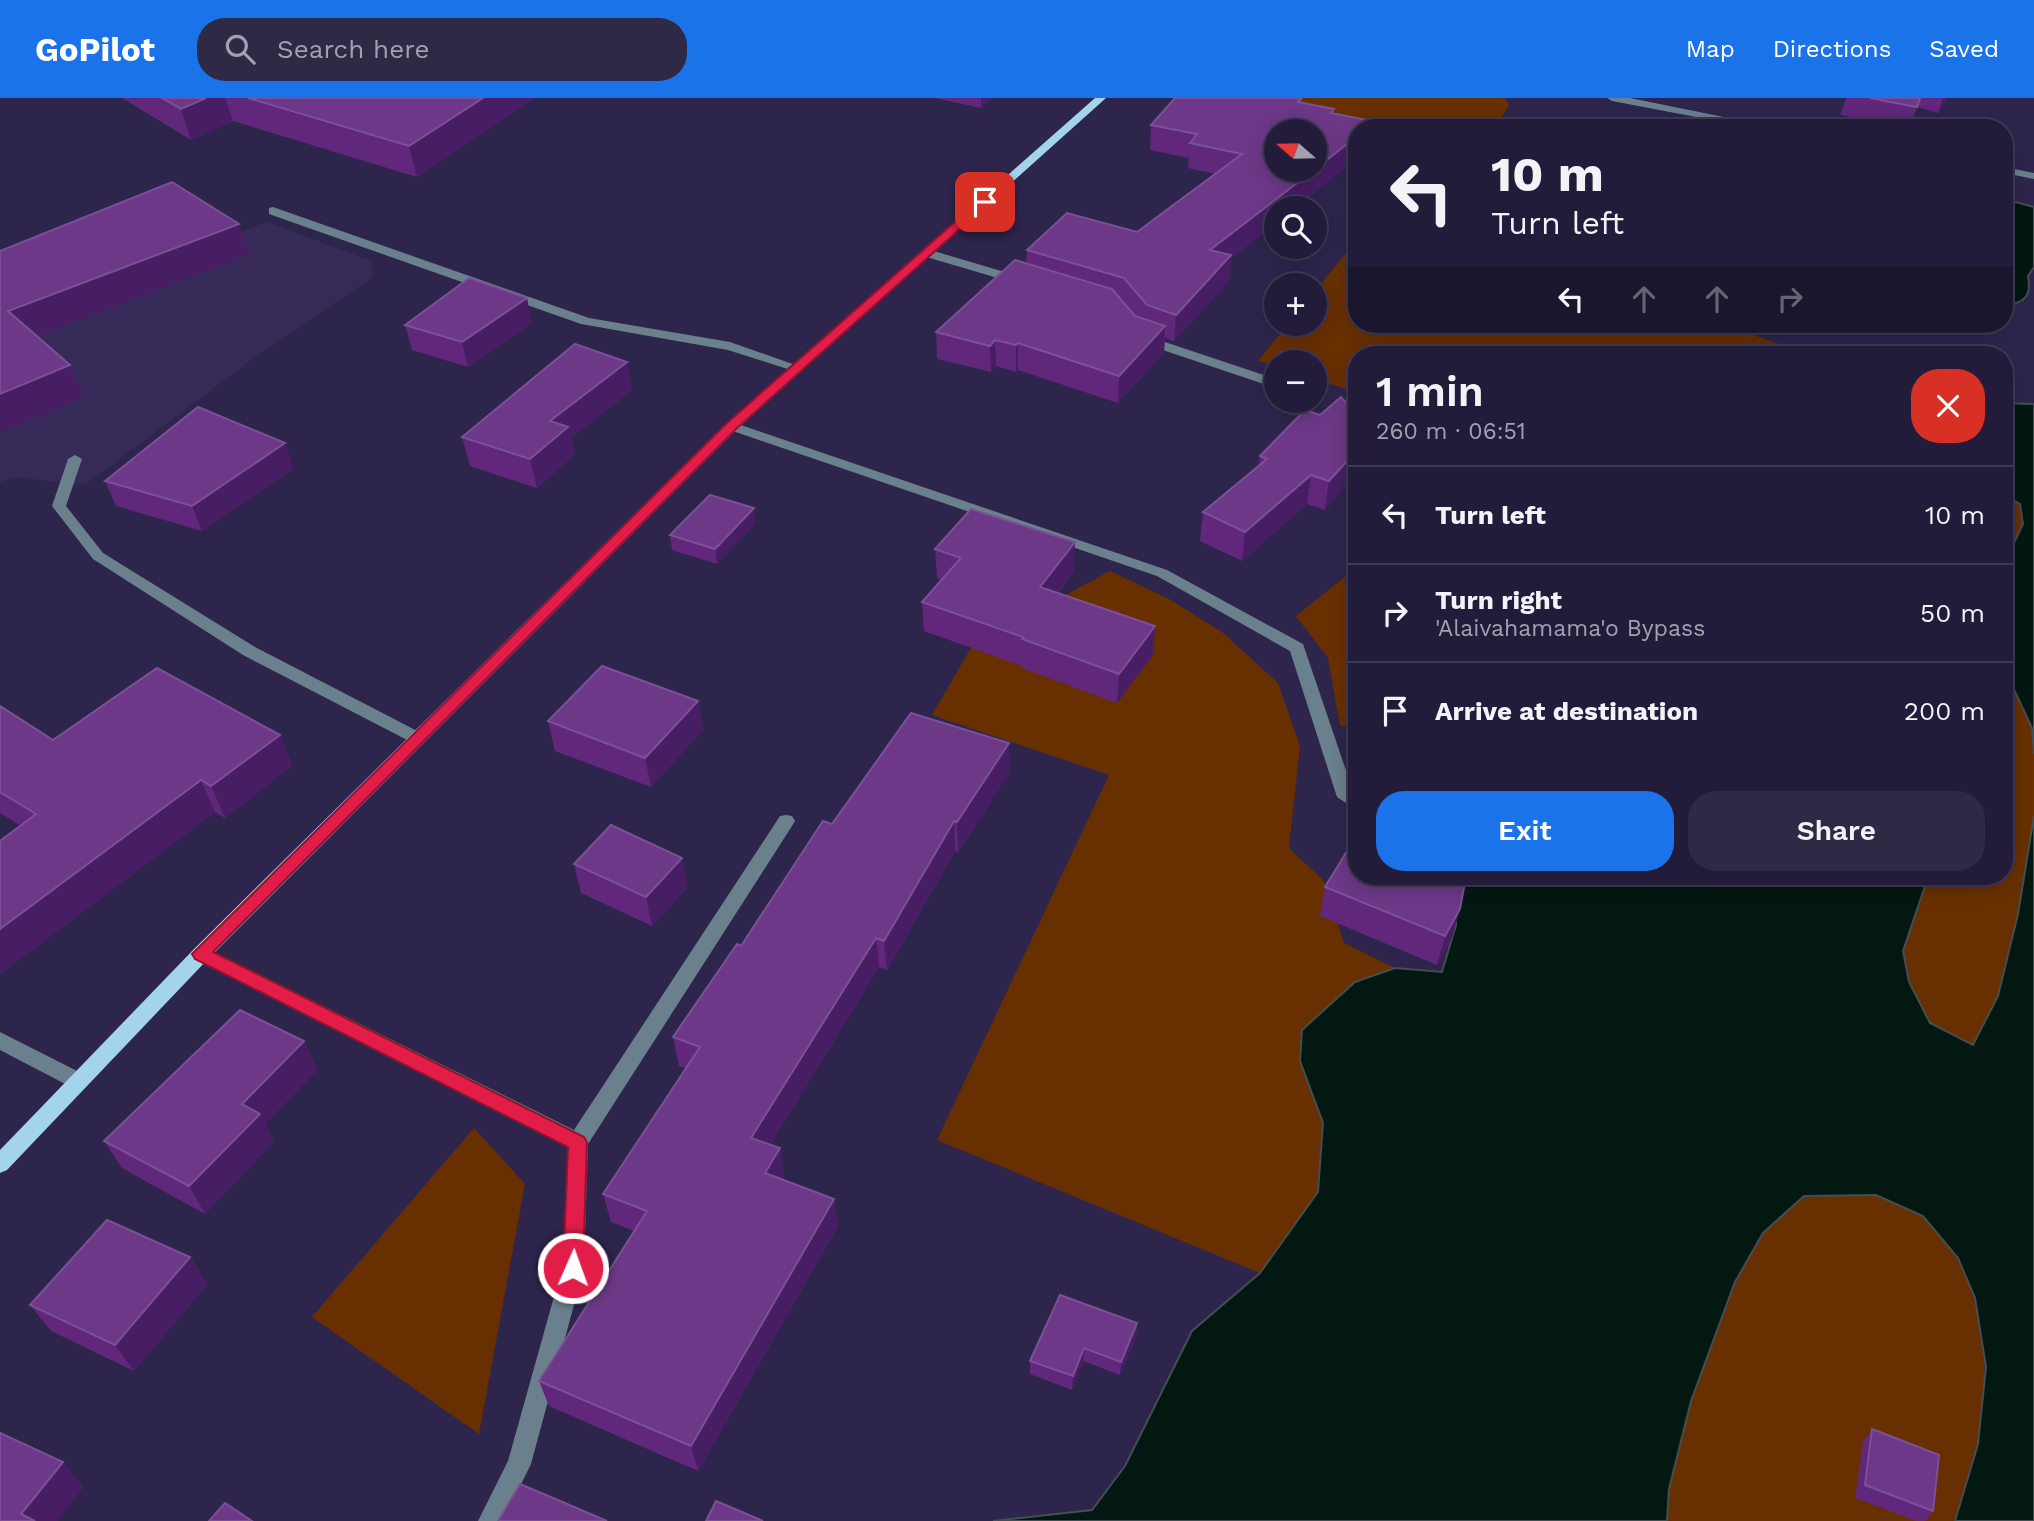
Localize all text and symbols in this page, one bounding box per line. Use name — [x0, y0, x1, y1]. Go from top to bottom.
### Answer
search box — [197, 18, 687, 81]
text: GoPilot — [35, 30, 155, 69]
icon: search — [221, 30, 259, 68]
text: Search here — [277, 34, 429, 64]
text: Map — [1686, 35, 1735, 63]
text: Directions — [1773, 35, 1891, 63]
text: Saved — [1929, 35, 1999, 63]
north arrow — [1264, 119, 1326, 182]
map controls — [1264, 119, 1327, 413]
text: 10 m — [1491, 145, 1604, 203]
icon: left — [1376, 147, 1467, 238]
pin — [955, 172, 1015, 232]
icon: arrive — [966, 183, 1004, 221]
button: search — [1264, 196, 1327, 259]
text: Turn left — [1491, 204, 1624, 242]
button: + — [1264, 273, 1327, 336]
icon: left — [1552, 280, 1590, 318]
icon: ahead — [1625, 280, 1663, 318]
icon: ahead — [1698, 280, 1736, 318]
icon: right — [1771, 280, 1809, 318]
button: − — [1264, 350, 1327, 413]
text: 1 min — [1376, 367, 1484, 416]
button: close — [1911, 369, 1985, 443]
text: 260 m · 06:51 — [1376, 418, 1526, 445]
icon: left — [1376, 496, 1414, 534]
text: Turn left — [1435, 500, 1546, 530]
text: 10 m — [1925, 500, 1985, 530]
text: Turn right — [1435, 585, 1562, 615]
icon: right — [1376, 594, 1414, 632]
text: 50 m — [1920, 598, 1985, 628]
text: 'Alaivahamama'o Bypass — [1435, 615, 1705, 642]
icon: arrive — [1376, 692, 1414, 730]
text: Arrive at destination — [1435, 696, 1698, 726]
text: 200 m — [1904, 696, 1985, 726]
button: Exit — [1376, 791, 1674, 871]
button: Share — [1688, 791, 1985, 871]
position arrow — [536, 1231, 610, 1305]

